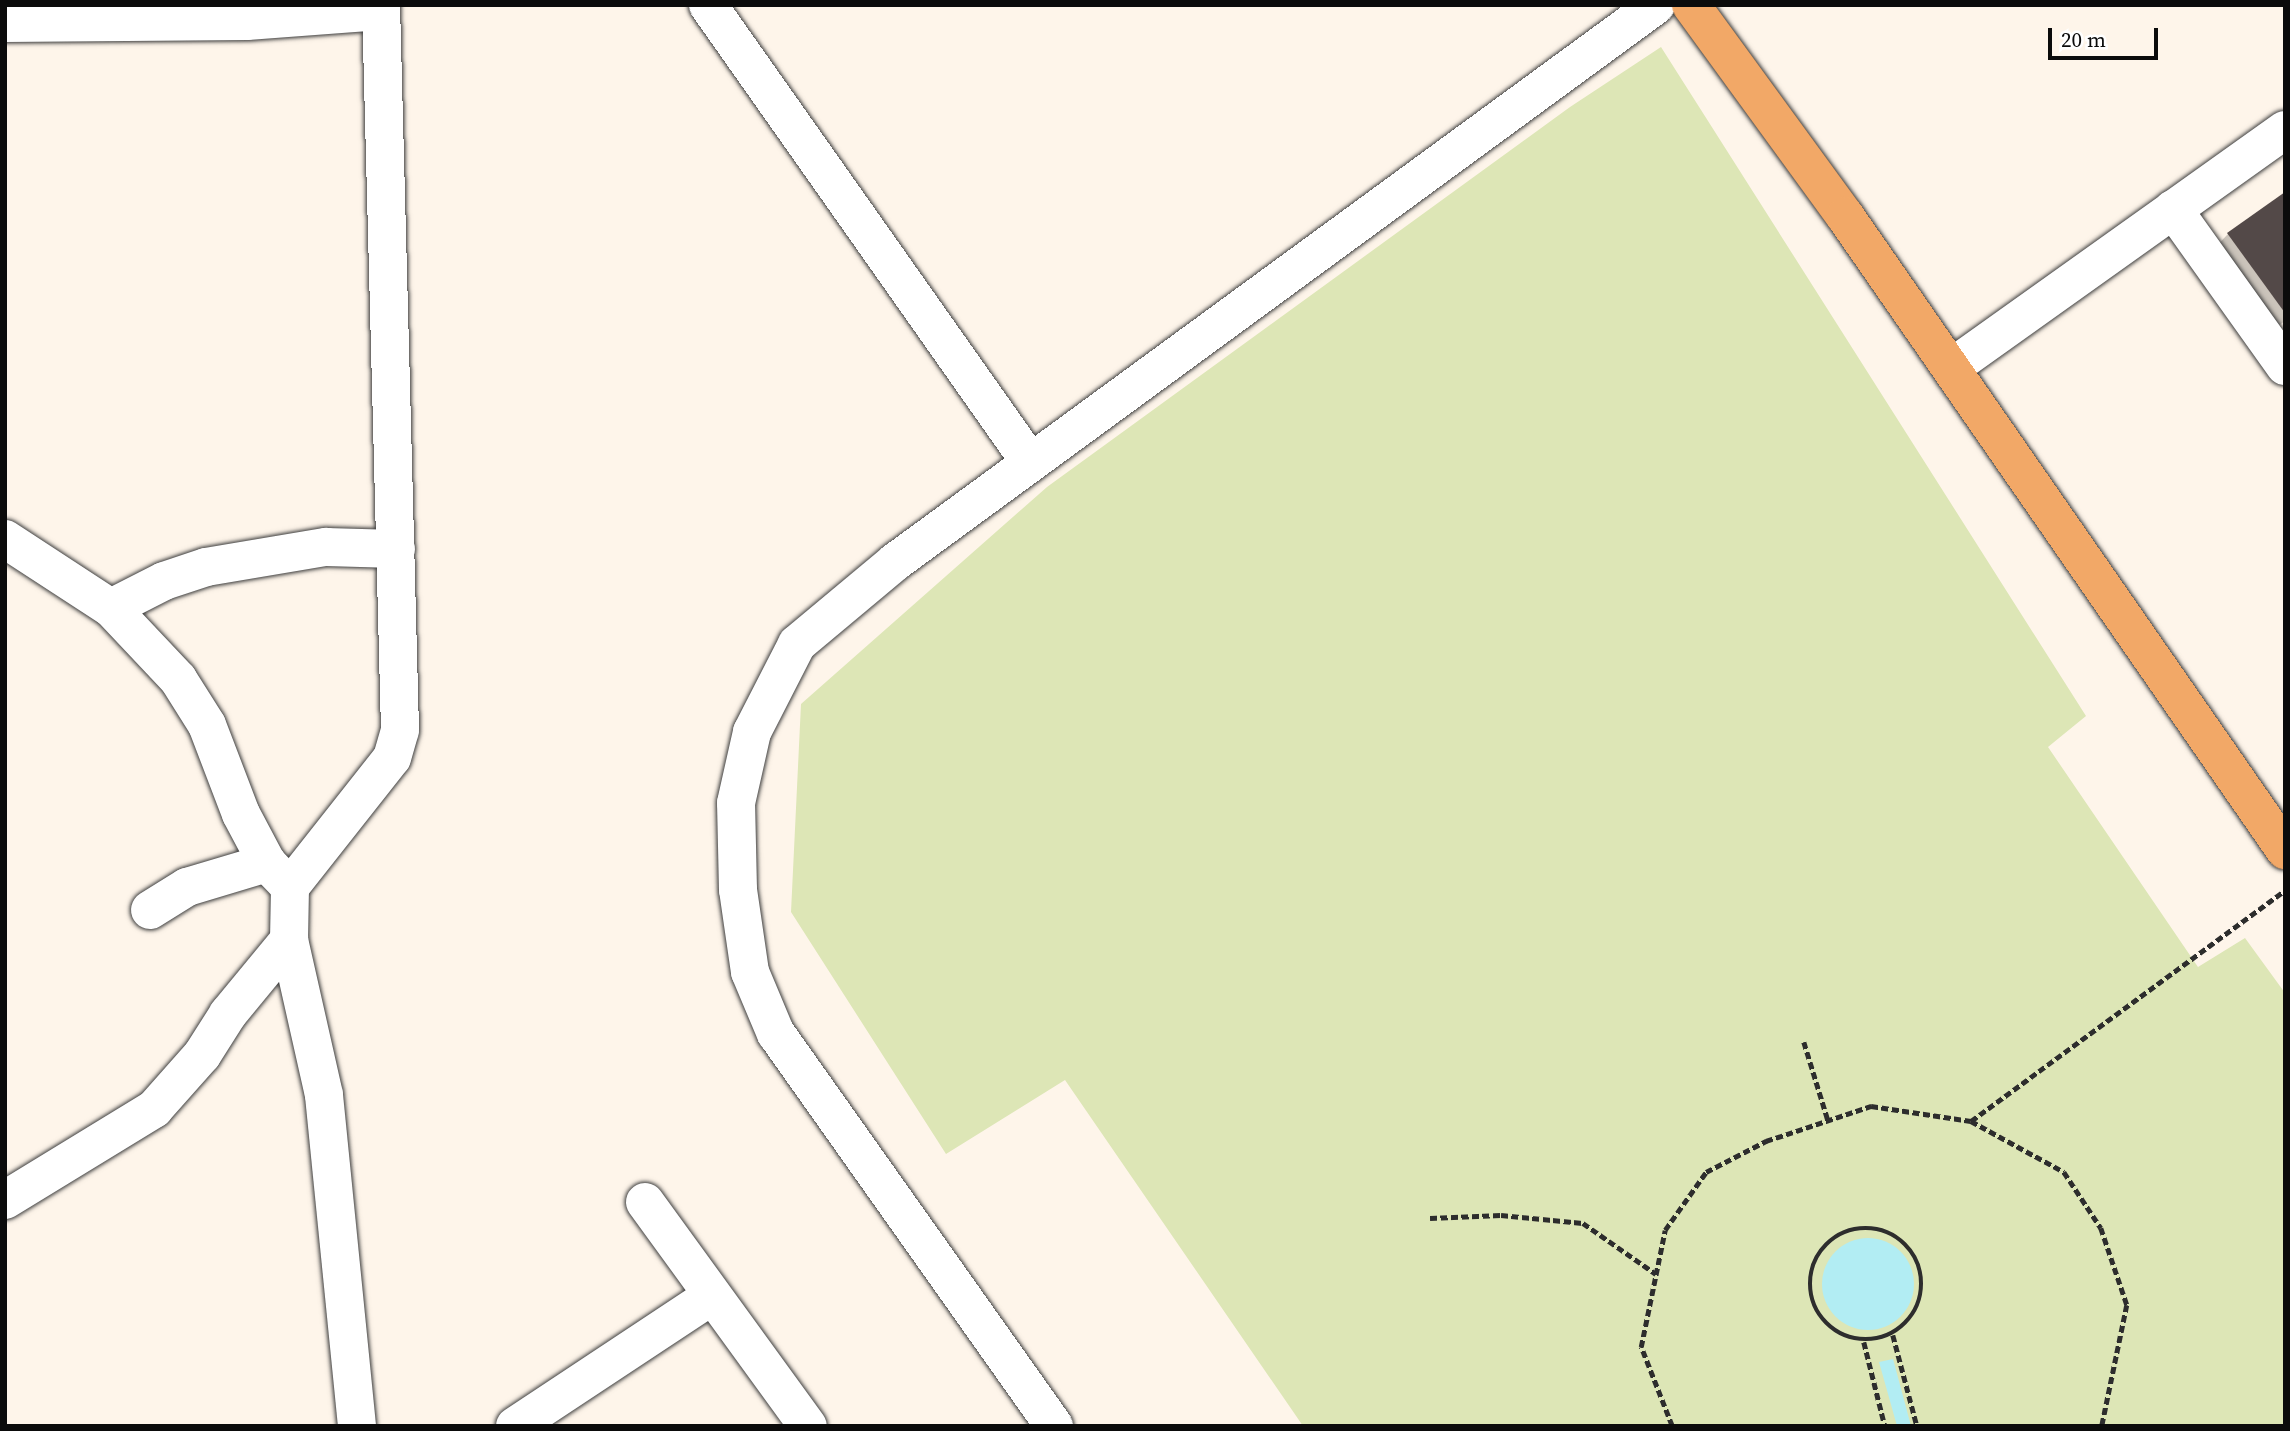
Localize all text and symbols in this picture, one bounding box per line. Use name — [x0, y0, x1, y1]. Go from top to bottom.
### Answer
scale bar — [2052, 14, 2162, 58]
text: 20 m — [2061, 25, 2106, 54]

